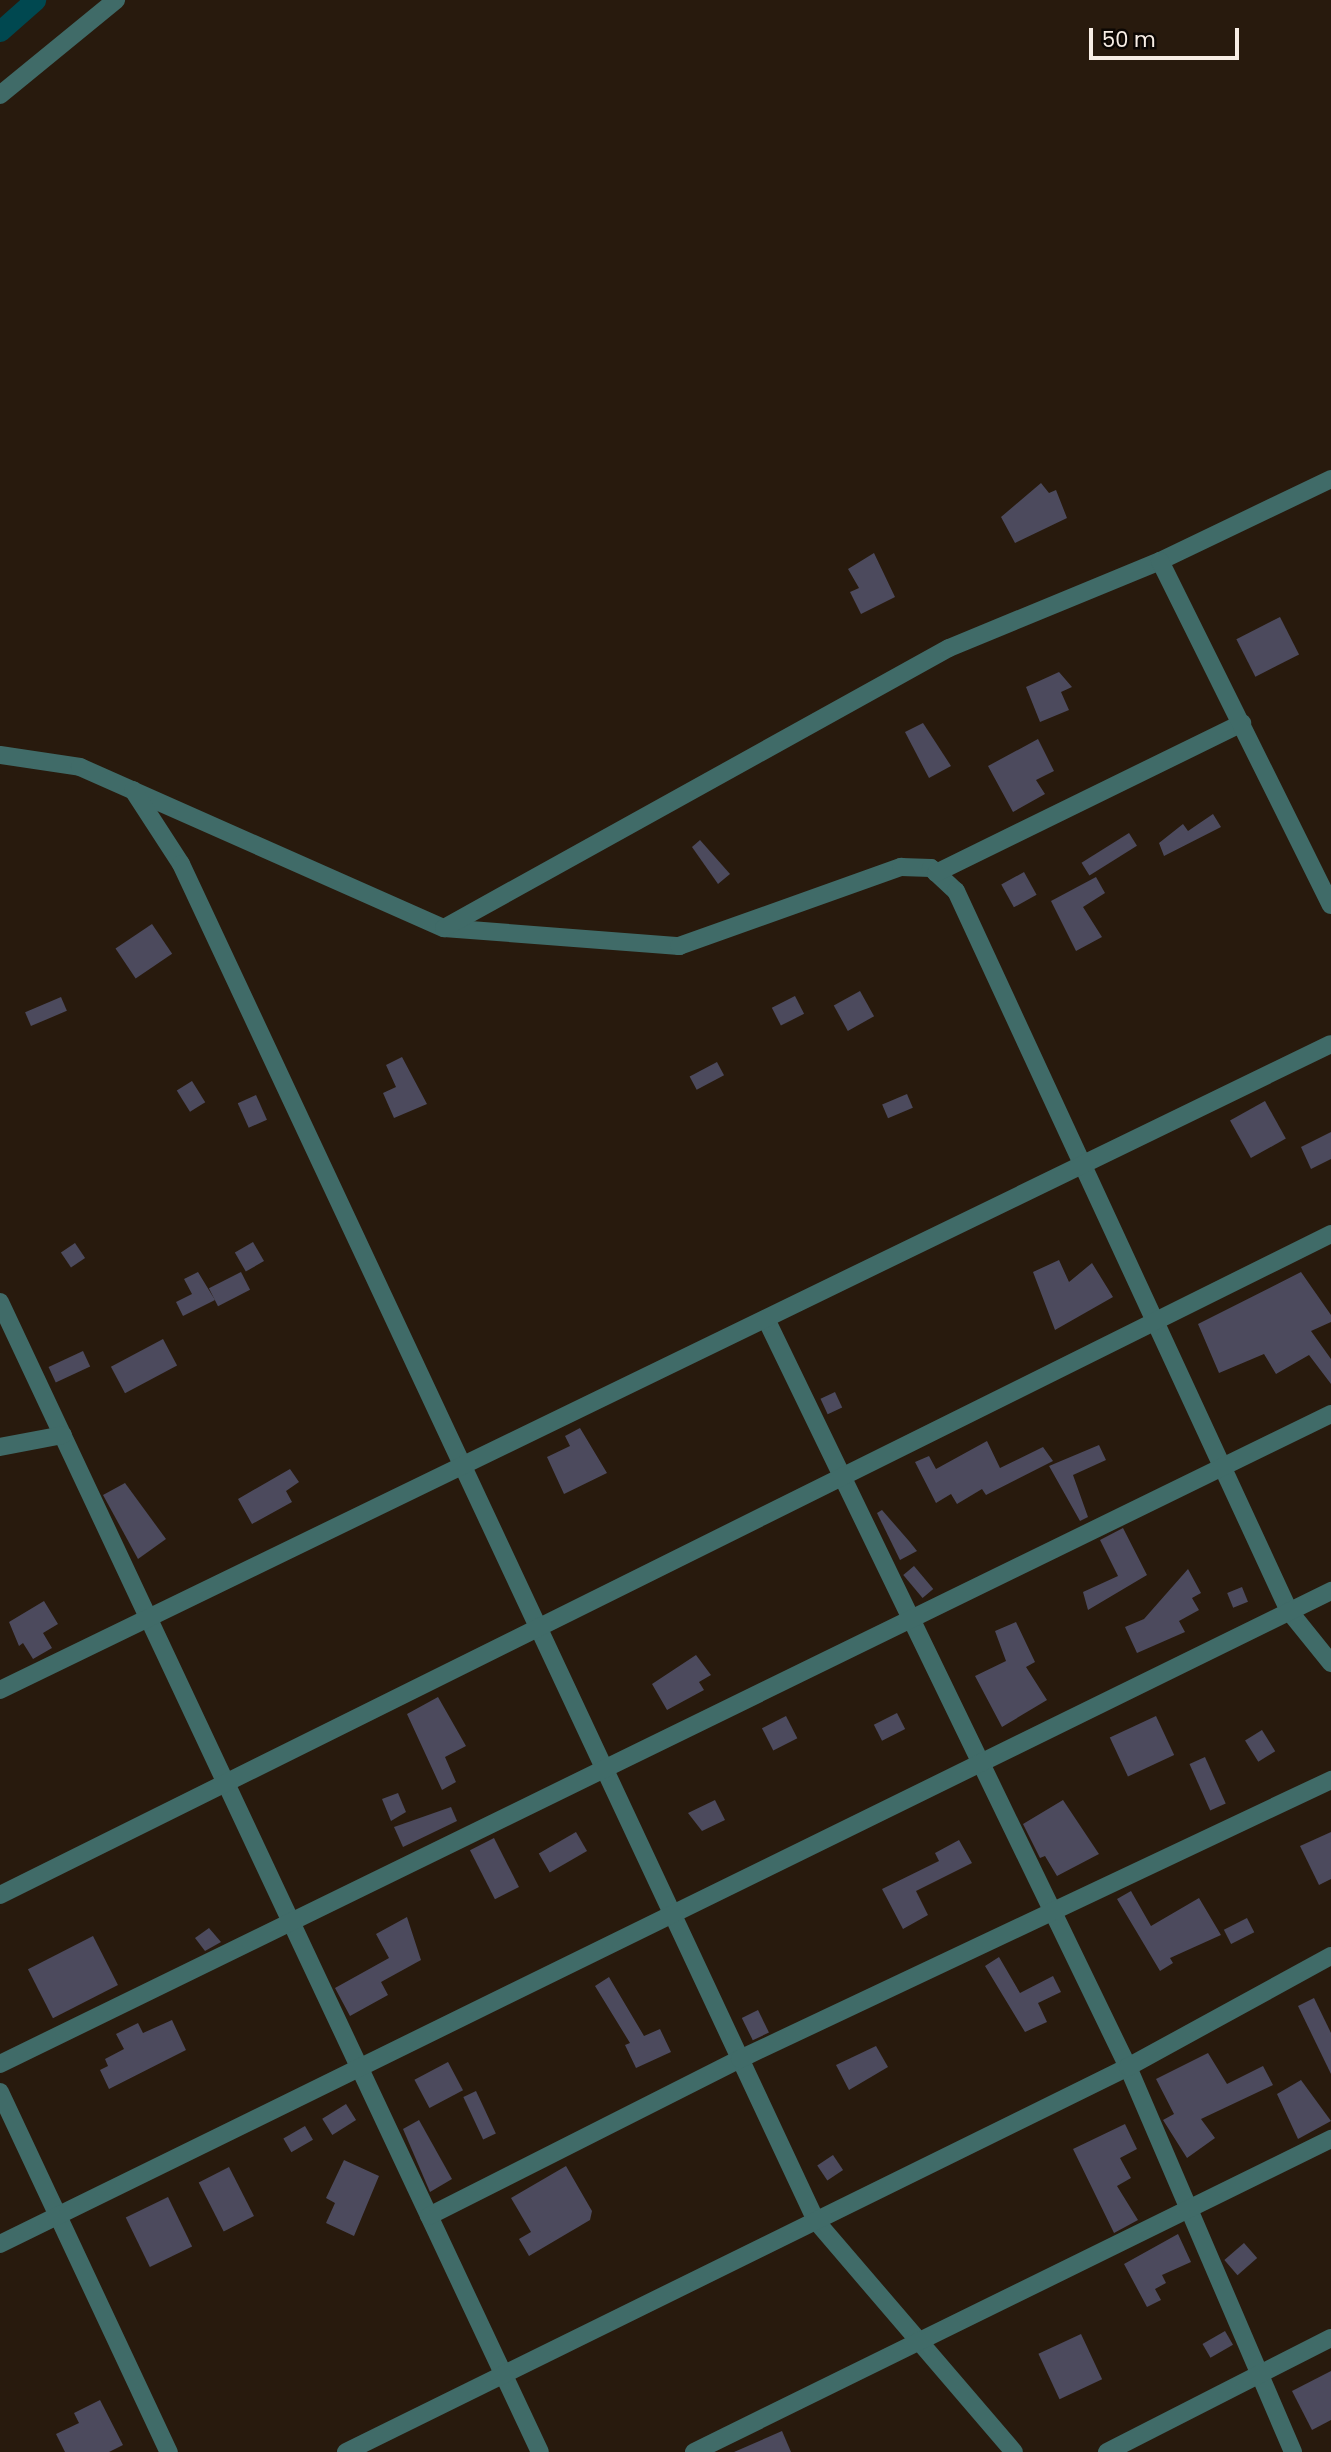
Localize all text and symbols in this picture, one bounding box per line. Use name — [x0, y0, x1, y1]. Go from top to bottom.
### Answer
scale bar — [1093, 14, 1244, 58]
text: 50 m — [1102, 25, 1156, 54]

